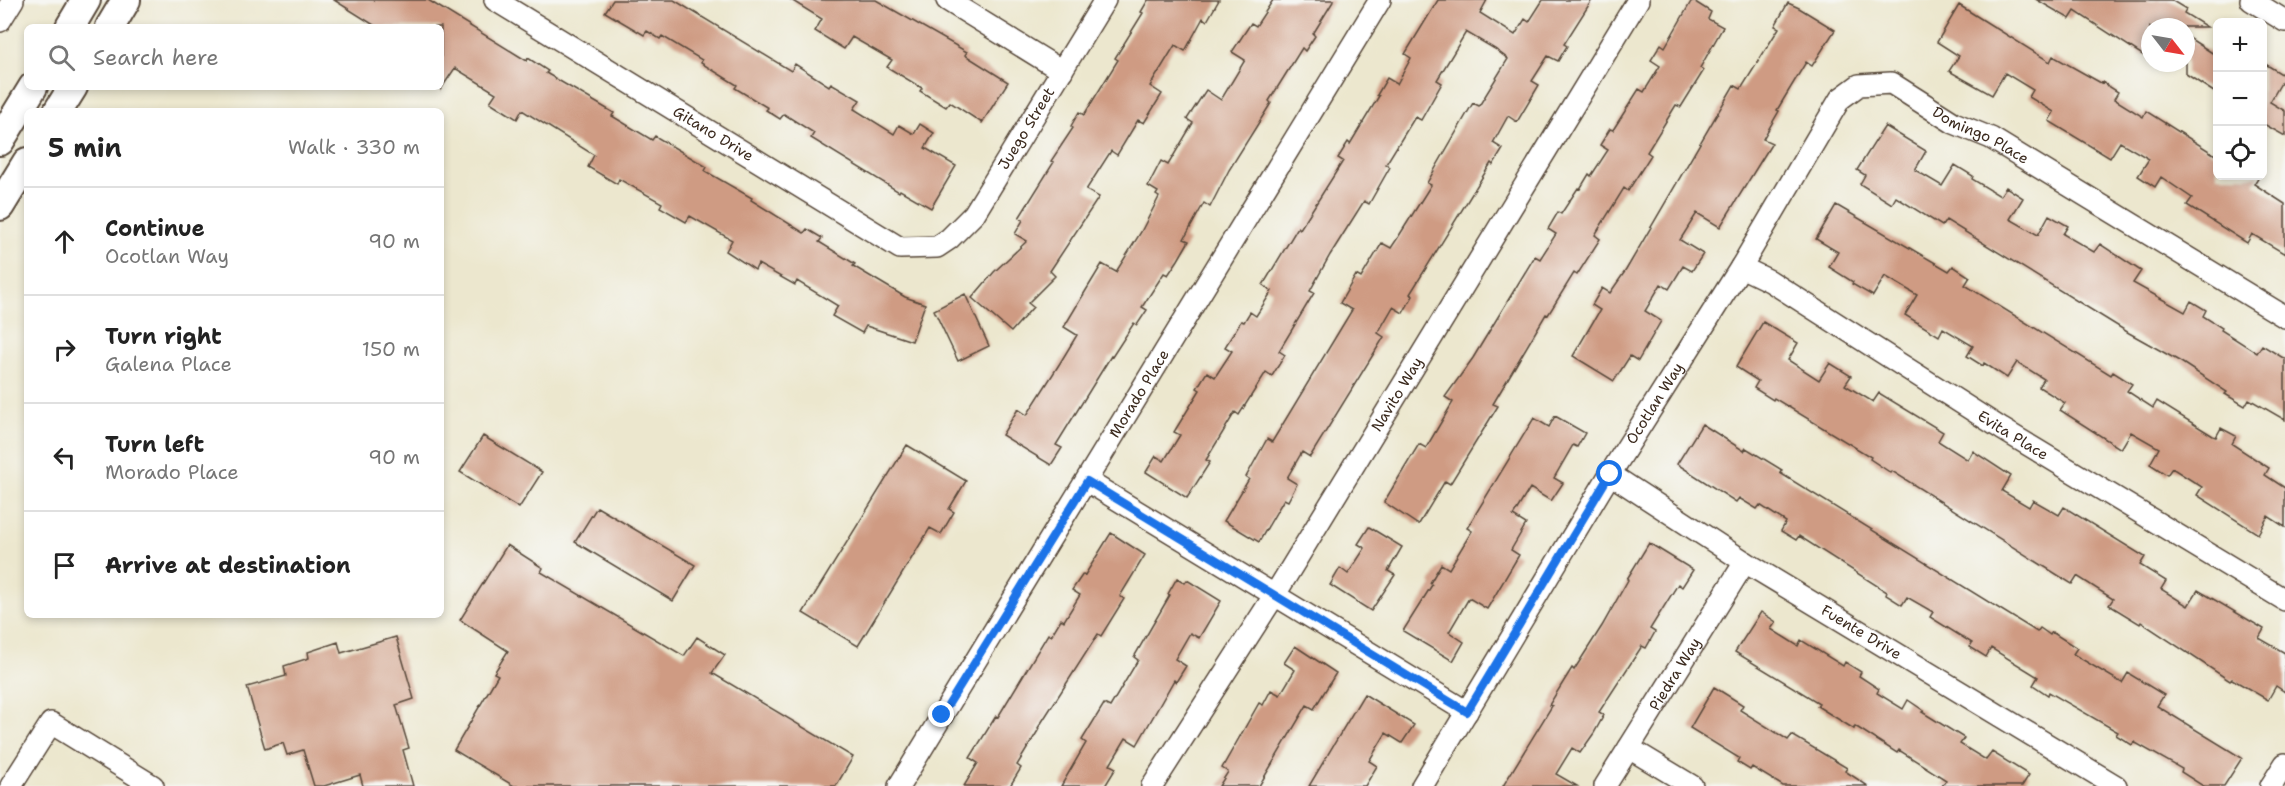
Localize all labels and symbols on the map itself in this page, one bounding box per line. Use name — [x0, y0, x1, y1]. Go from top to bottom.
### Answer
north arrow — [2141, 18, 2195, 72]
street label: Juego Street — [994, 84, 1059, 173]
street label: Gitano Drive — [669, 101, 757, 166]
street label: Domingo Place — [1929, 102, 2033, 169]
street label: Morado Place — [1104, 346, 1174, 442]
street label: Navito Way — [1367, 353, 1428, 435]
street label: Ocotlan Way — [1621, 359, 1688, 448]
street label: Evita Place — [1974, 406, 2052, 465]
route start — [1596, 460, 1622, 486]
street label: Fuente Drive — [1817, 600, 1905, 664]
street label: Piedra Way — [1645, 634, 1705, 714]
route end — [928, 701, 954, 727]

